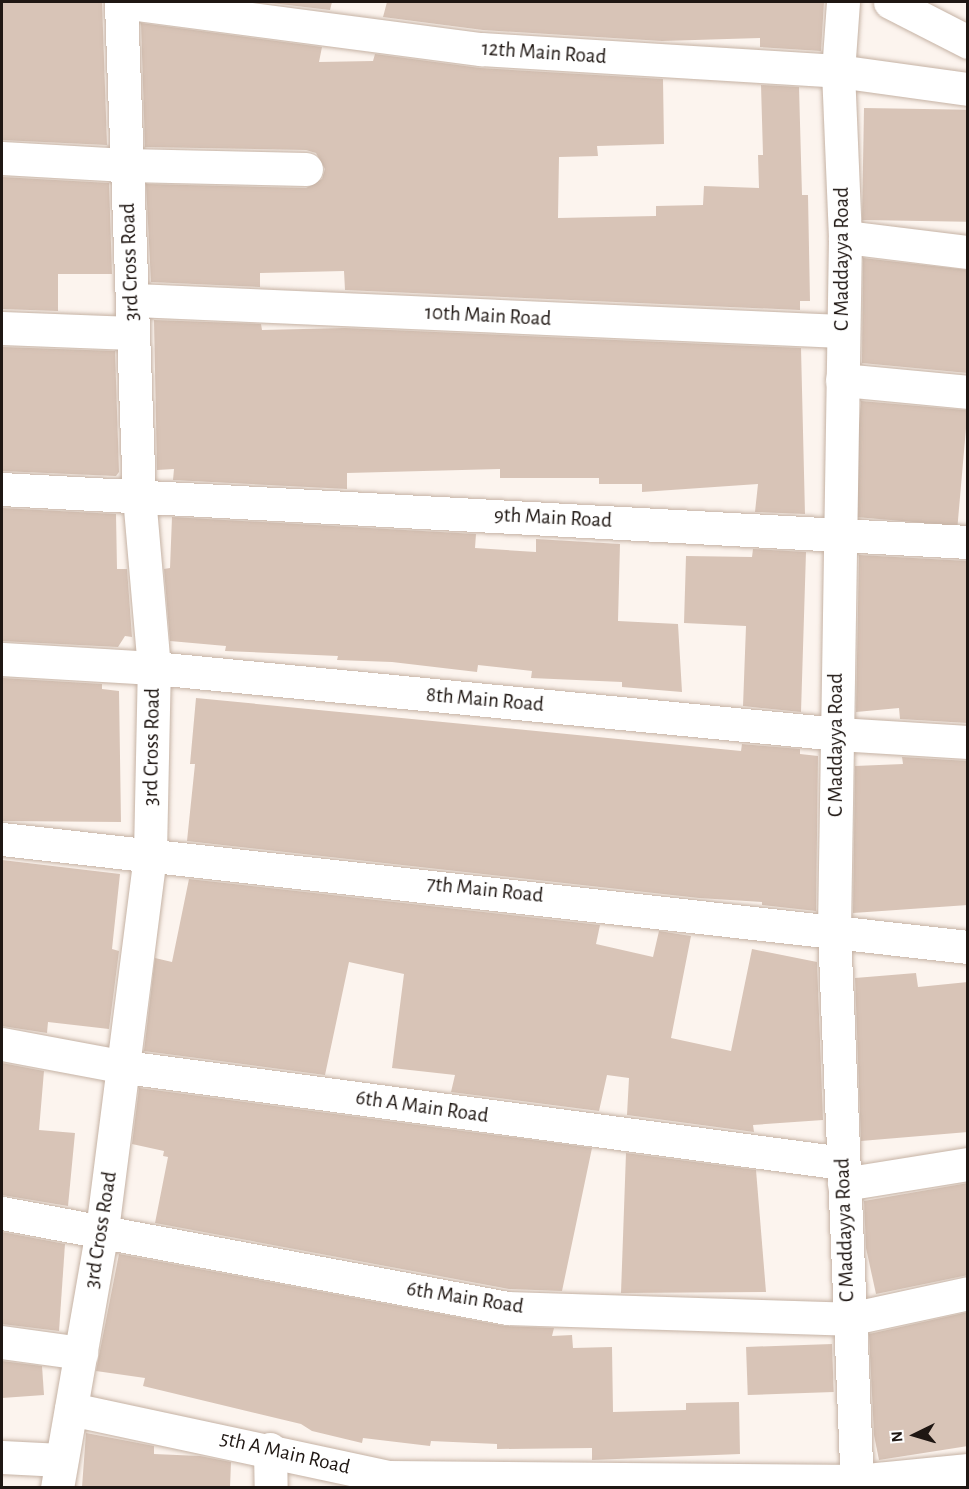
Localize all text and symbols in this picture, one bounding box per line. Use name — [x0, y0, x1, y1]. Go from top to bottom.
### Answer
street label: 12th Main Road — [481, 36, 607, 70]
street label: C Maddayya Road — [829, 187, 855, 331]
street label: 3rd Cross Road — [115, 203, 145, 321]
street label: 10th Main Road — [424, 300, 552, 332]
street label: 9th Main Road — [493, 502, 613, 534]
street label: C Maddayya Road — [823, 673, 849, 817]
street label: 8th Main Road — [425, 682, 545, 718]
street label: 3rd Cross Road — [138, 688, 166, 806]
street label: 7th Main Road — [425, 871, 545, 909]
street label: 6th A Main Road — [354, 1085, 490, 1129]
street label: C Maddayya Road — [830, 1158, 860, 1302]
street label: 3rd Cross Road — [79, 1170, 123, 1290]
street label: 6th Main Road — [405, 1276, 525, 1320]
north arrow — [885, 1405, 945, 1465]
street label: 5th A Main Road — [218, 1426, 352, 1480]
text: N — [889, 1430, 906, 1443]

